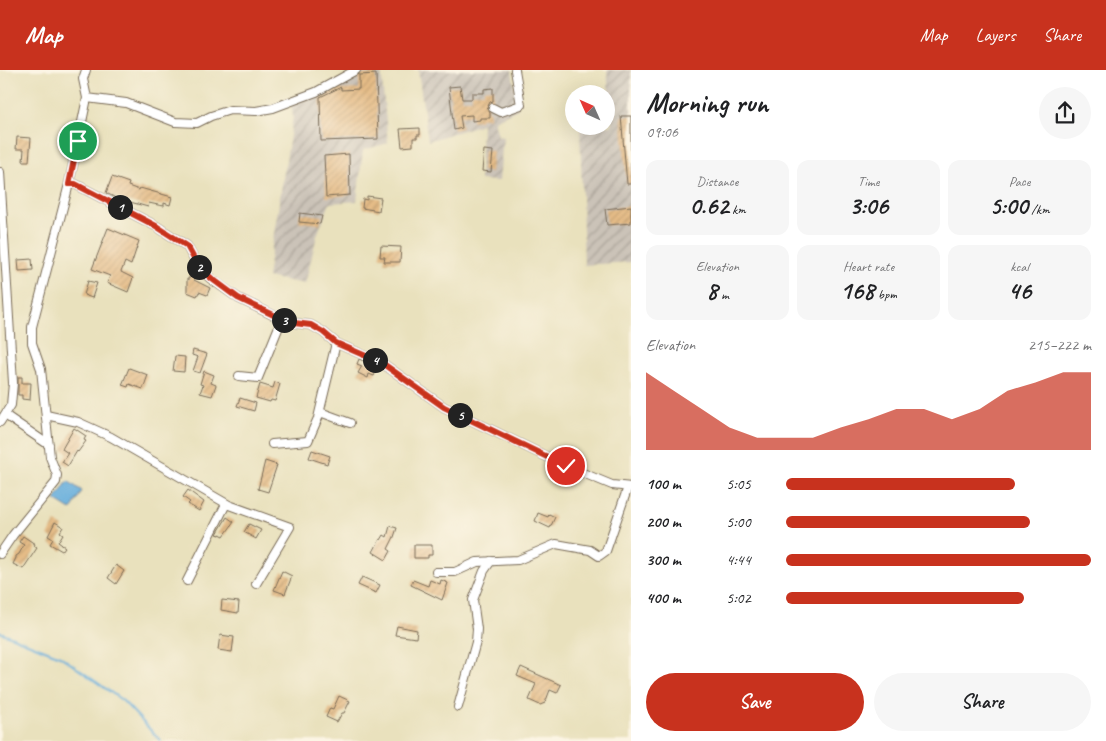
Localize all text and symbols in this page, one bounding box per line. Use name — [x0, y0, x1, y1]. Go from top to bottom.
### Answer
text: Map — [25, 20, 62, 50]
text: Map — [920, 24, 948, 46]
text: Layers — [976, 24, 1015, 46]
text: Share — [1043, 24, 1081, 46]
north arrow — [565, 85, 615, 135]
map controls — [565, 85, 615, 135]
text: Morning run — [646, 85, 768, 120]
button: share — [1039, 87, 1091, 139]
pin — [57, 120, 99, 162]
text: 09:06 — [646, 122, 678, 142]
icon: arrive — [64, 127, 92, 155]
text: Distance — [697, 173, 738, 190]
text: Time — [858, 173, 879, 190]
text: Pace — [1009, 173, 1030, 190]
text: 0.62 — [689, 190, 729, 222]
text: 3:06 — [849, 190, 888, 222]
text: 5:00 — [990, 190, 1028, 222]
pin: 1 — [108, 194, 132, 220]
text: 1 — [117, 199, 124, 216]
text: km — [729, 201, 746, 218]
text: /km — [1028, 201, 1050, 218]
pin: 2 — [186, 254, 212, 280]
text: Elevation — [696, 258, 739, 275]
text: Heart rate — [843, 258, 894, 275]
text: kcal — [1010, 258, 1029, 275]
text: 2 — [196, 259, 203, 276]
text: 8 — [706, 275, 718, 307]
text: 168 — [840, 275, 874, 307]
text: 46 — [1008, 275, 1031, 307]
text: m — [718, 286, 729, 303]
text: bpm — [874, 286, 897, 303]
pin: 3 — [272, 308, 296, 332]
text: 3 — [281, 312, 288, 329]
text: Elevation — [646, 335, 695, 355]
text: 215–222 m — [1028, 335, 1091, 355]
pin: 4 — [362, 348, 388, 372]
text: 4 — [372, 352, 379, 369]
pin: 5 — [448, 402, 472, 428]
text: 5 — [457, 407, 464, 424]
pin — [545, 445, 587, 487]
icon: check — [552, 452, 580, 480]
text: 100 m — [646, 474, 681, 494]
text: 5:05 — [726, 474, 751, 494]
text: 200 m — [646, 512, 681, 532]
text: 5:00 — [726, 512, 751, 532]
text: 300 m — [646, 550, 681, 570]
text: 4:44 — [726, 550, 751, 570]
text: 400 m — [646, 588, 681, 608]
text: 5:02 — [726, 588, 751, 608]
button: Save — [646, 673, 864, 731]
button: Share — [874, 673, 1091, 731]

